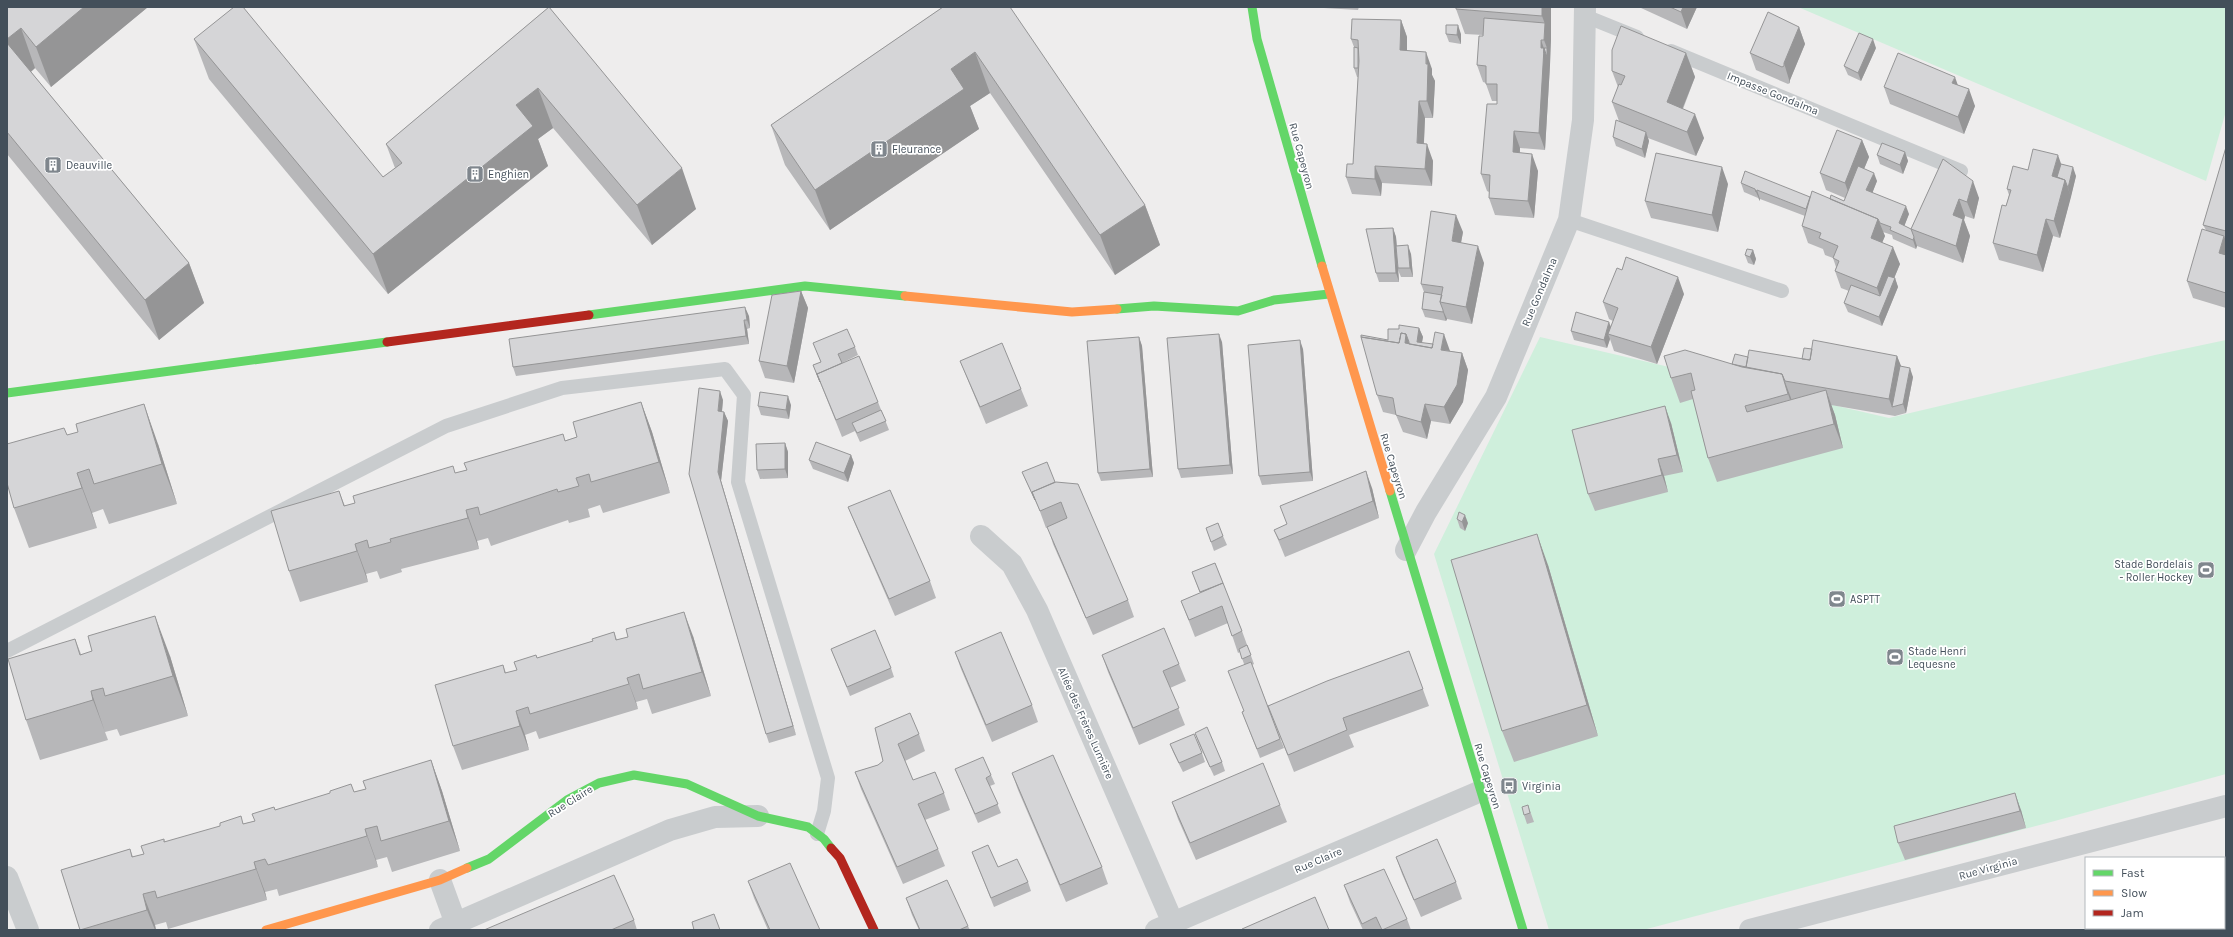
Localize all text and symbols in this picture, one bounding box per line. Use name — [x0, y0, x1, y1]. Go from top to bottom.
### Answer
street label: Impasse Gondalma — [1725, 69, 1820, 118]
street label: Rue Capeyron — [1286, 121, 1317, 191]
building icon: Fleurance — [869, 139, 889, 159]
place label: Fleurance — [892, 143, 942, 156]
building icon: Deauville — [43, 155, 63, 175]
place label: Deauville — [66, 159, 113, 172]
building icon: Enghien — [465, 164, 485, 184]
place label: Enghien — [488, 168, 529, 181]
street label: Rue Gondalma — [1519, 256, 1560, 329]
street label: Rue Capeyron — [1377, 432, 1410, 501]
place label: Stade Bordelais - Roller Hockey — [2114, 558, 2193, 584]
sports icon: Stade Bordelais - Roller Hockey — [2196, 560, 2216, 580]
sports icon: ASPTT — [1827, 589, 1847, 609]
place label: ASPTT — [1850, 593, 1881, 606]
place label: Stade Henri Lequesne — [1908, 645, 1967, 671]
sports icon: Stade Henri Lequesne — [1885, 647, 1905, 667]
street label: Allée des Frères Lumière — [1055, 665, 1116, 781]
street label: Rue Capeyron — [1471, 742, 1504, 811]
bus stop icon: Virginia — [1499, 776, 1519, 796]
place label: Virginia — [1522, 780, 1561, 793]
street label: Rue Claire — [545, 782, 595, 820]
street label: Rue Claire — [1292, 844, 1344, 876]
street label: Rue Virginia — [1957, 854, 2019, 883]
legend — [2085, 857, 2225, 929]
text: Fast — [2121, 866, 2145, 880]
text: Slow — [2121, 886, 2147, 900]
text: Jam — [2121, 906, 2144, 920]

